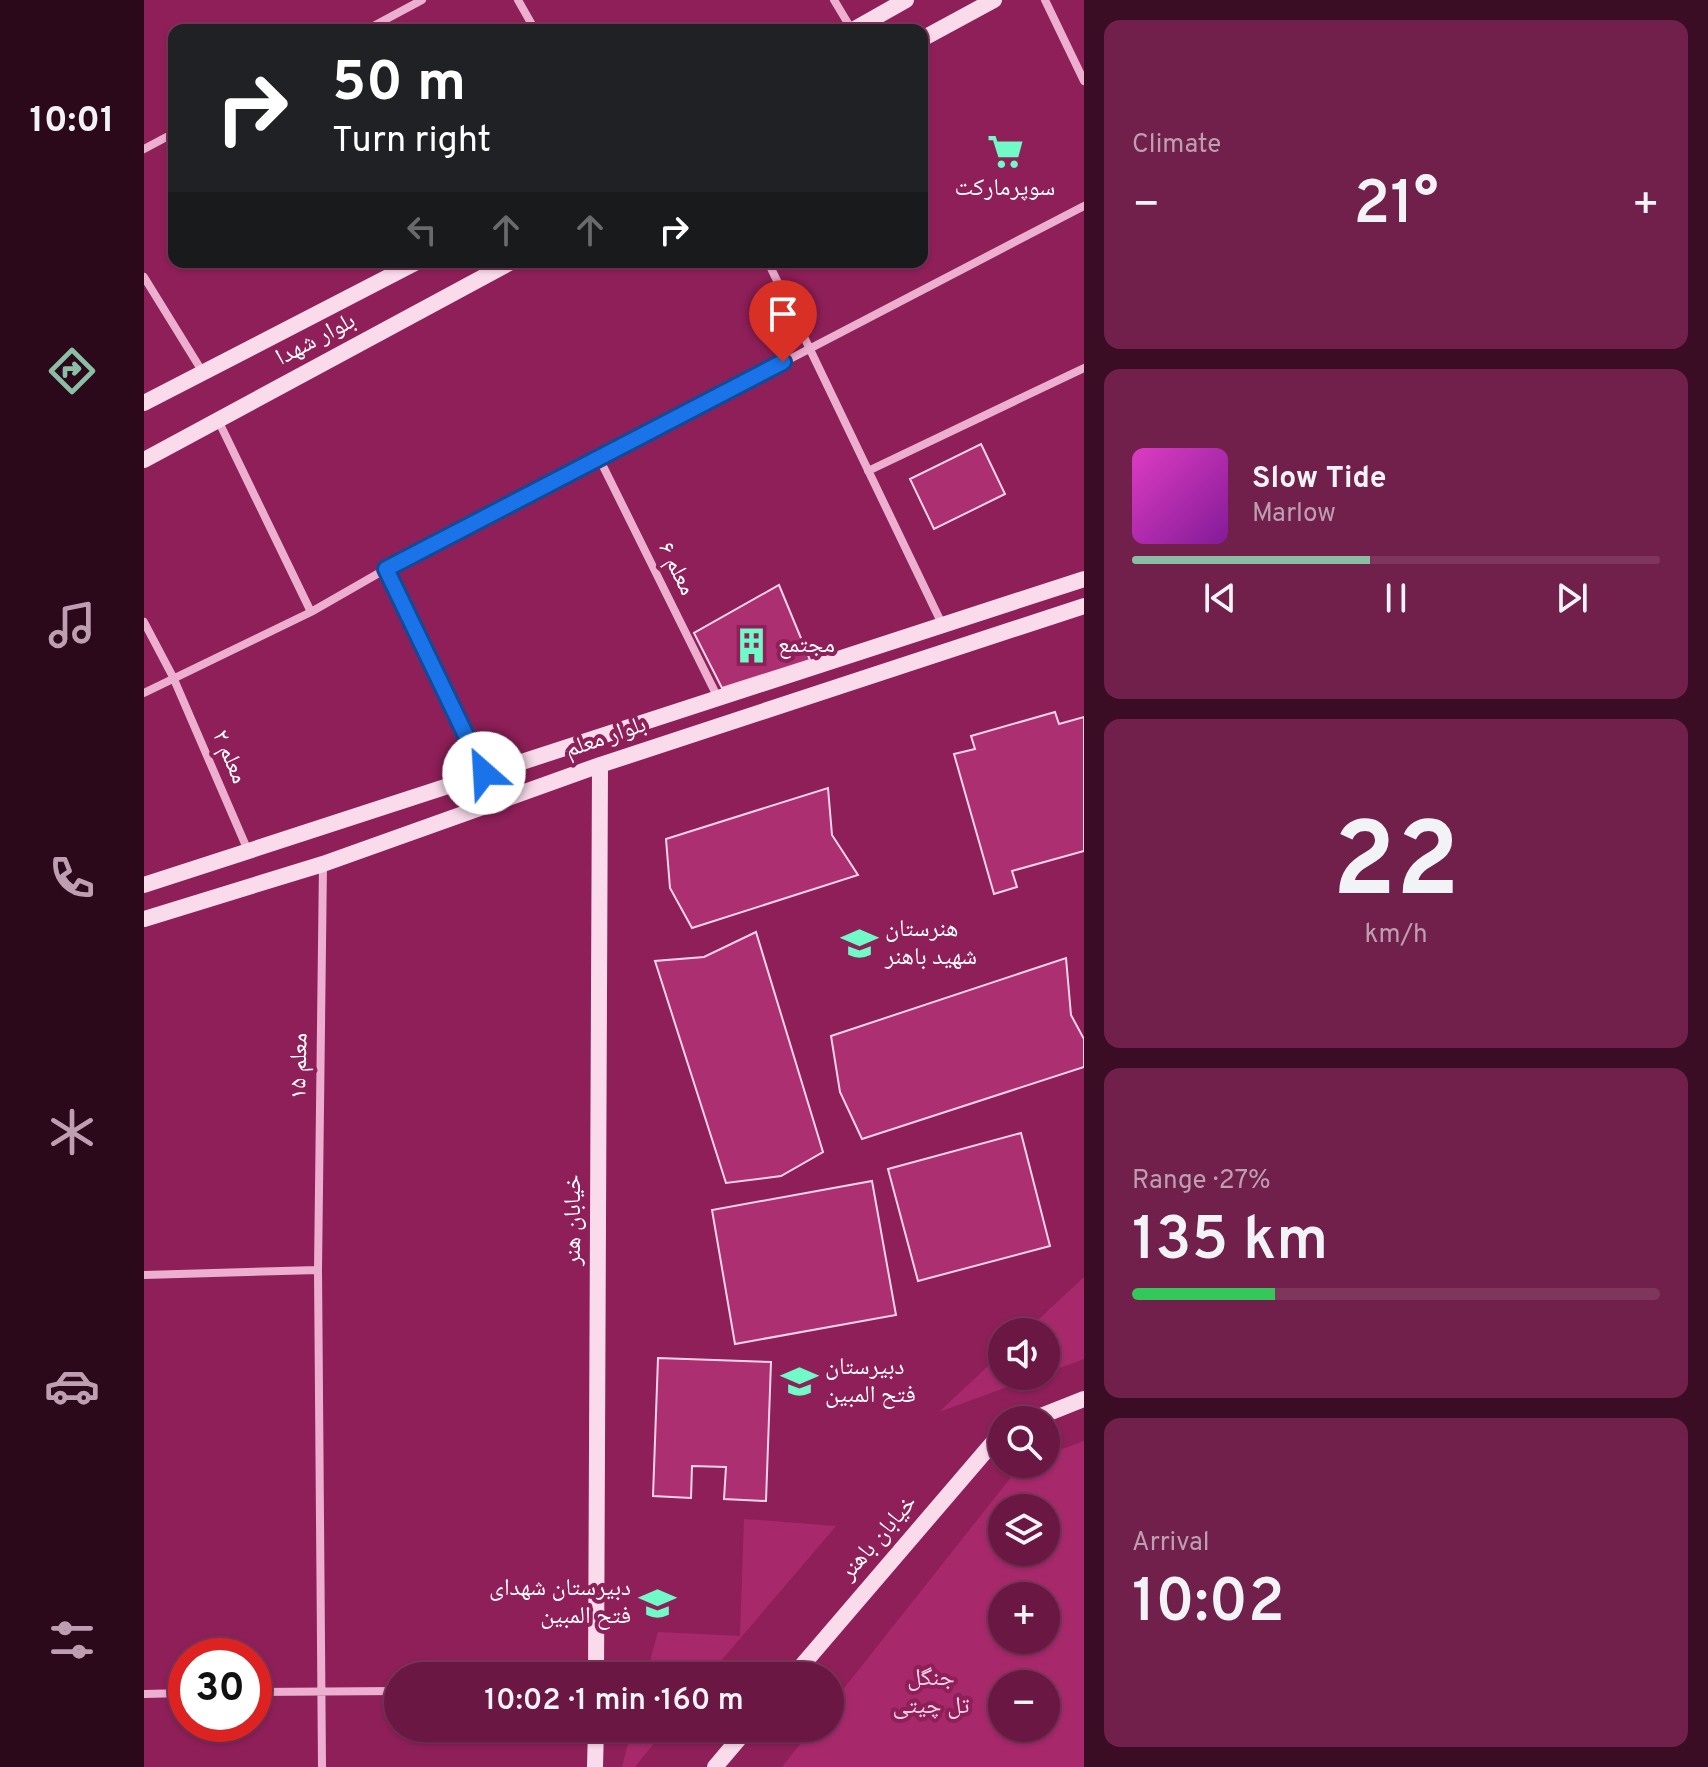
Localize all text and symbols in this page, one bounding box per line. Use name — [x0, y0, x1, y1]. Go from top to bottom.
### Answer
text: 50 m — [332, 50, 466, 120]
icon: right — [200, 56, 304, 160]
text: 10:01 — [30, 99, 114, 145]
text: Turn right — [332, 119, 491, 165]
text: Climate — [1132, 129, 1221, 162]
supermarket icon: سوپرمارکت — [986, 133, 1024, 171]
text: 21° — [1354, 169, 1439, 245]
place label: سوپرمارکت — [955, 174, 1055, 204]
text: − — [1132, 179, 1160, 235]
text: + — [1632, 179, 1660, 235]
icon: left — [400, 208, 444, 252]
icon: ahead — [484, 208, 528, 252]
icon: ahead — [568, 208, 612, 252]
icon: right — [652, 208, 696, 252]
pin — [749, 280, 817, 362]
icon: arrive — [761, 292, 805, 336]
street label: بلوار شهدا — [271, 306, 361, 374]
icon: directions — [44, 343, 100, 399]
text: Slow Tide — [1252, 461, 1386, 498]
text: Marlow — [1252, 498, 1336, 531]
street label: معلم ۶ — [650, 537, 702, 601]
icon: previous — [1198, 576, 1242, 620]
icon: pause — [1374, 576, 1418, 620]
icon: next — [1550, 576, 1594, 620]
icon: music — [44, 597, 100, 653]
building icon: مجتمع — [733, 627, 771, 665]
place label: مجتمع — [778, 631, 835, 661]
street label: بلوار معلم — [562, 710, 650, 766]
street label: معلم ۲ — [204, 725, 254, 789]
position arrow — [442, 731, 526, 815]
text: 22 — [1332, 801, 1460, 933]
icon: phone — [44, 850, 100, 906]
place label: هنرستان شهید باهنر — [884, 915, 977, 973]
text: km/h — [1364, 919, 1428, 952]
school or university icon: هنرستان شهید باهنر — [840, 925, 878, 963]
street label: معلم ۱۵ — [284, 1032, 316, 1100]
icon: climate — [44, 1104, 100, 1160]
text: Range · 27% — [1132, 1165, 1271, 1198]
street label: خیابان هنر — [559, 1174, 589, 1267]
text: 135 km — [1132, 1205, 1328, 1281]
map controls — [988, 1318, 1060, 1742]
button: sound — [988, 1318, 1060, 1390]
place label: دبیرستان فتح المبین — [825, 1353, 916, 1411]
icon: car — [44, 1358, 100, 1414]
school or university icon: دبیرستان فتح المبین — [780, 1363, 818, 1401]
button: search — [988, 1406, 1060, 1478]
street label: خیابان باهنر — [833, 1489, 924, 1588]
button: layers — [988, 1494, 1060, 1566]
text: Arrival — [1132, 1527, 1210, 1560]
text: 10:02 — [1132, 1567, 1285, 1643]
place label: دبیرستان شهدای فتح المبین — [489, 1574, 631, 1632]
button: + — [988, 1582, 1060, 1654]
school or university icon: دبیرستان شهدای فتح المبین — [638, 1584, 676, 1622]
icon: filters — [44, 1612, 100, 1668]
speed limit sign: 30 — [168, 1638, 272, 1742]
park label: جنگل تل چیتی — [892, 1664, 970, 1722]
button: − — [988, 1670, 1060, 1742]
text: 10:02 · 1 min · 160 m — [484, 1683, 744, 1720]

